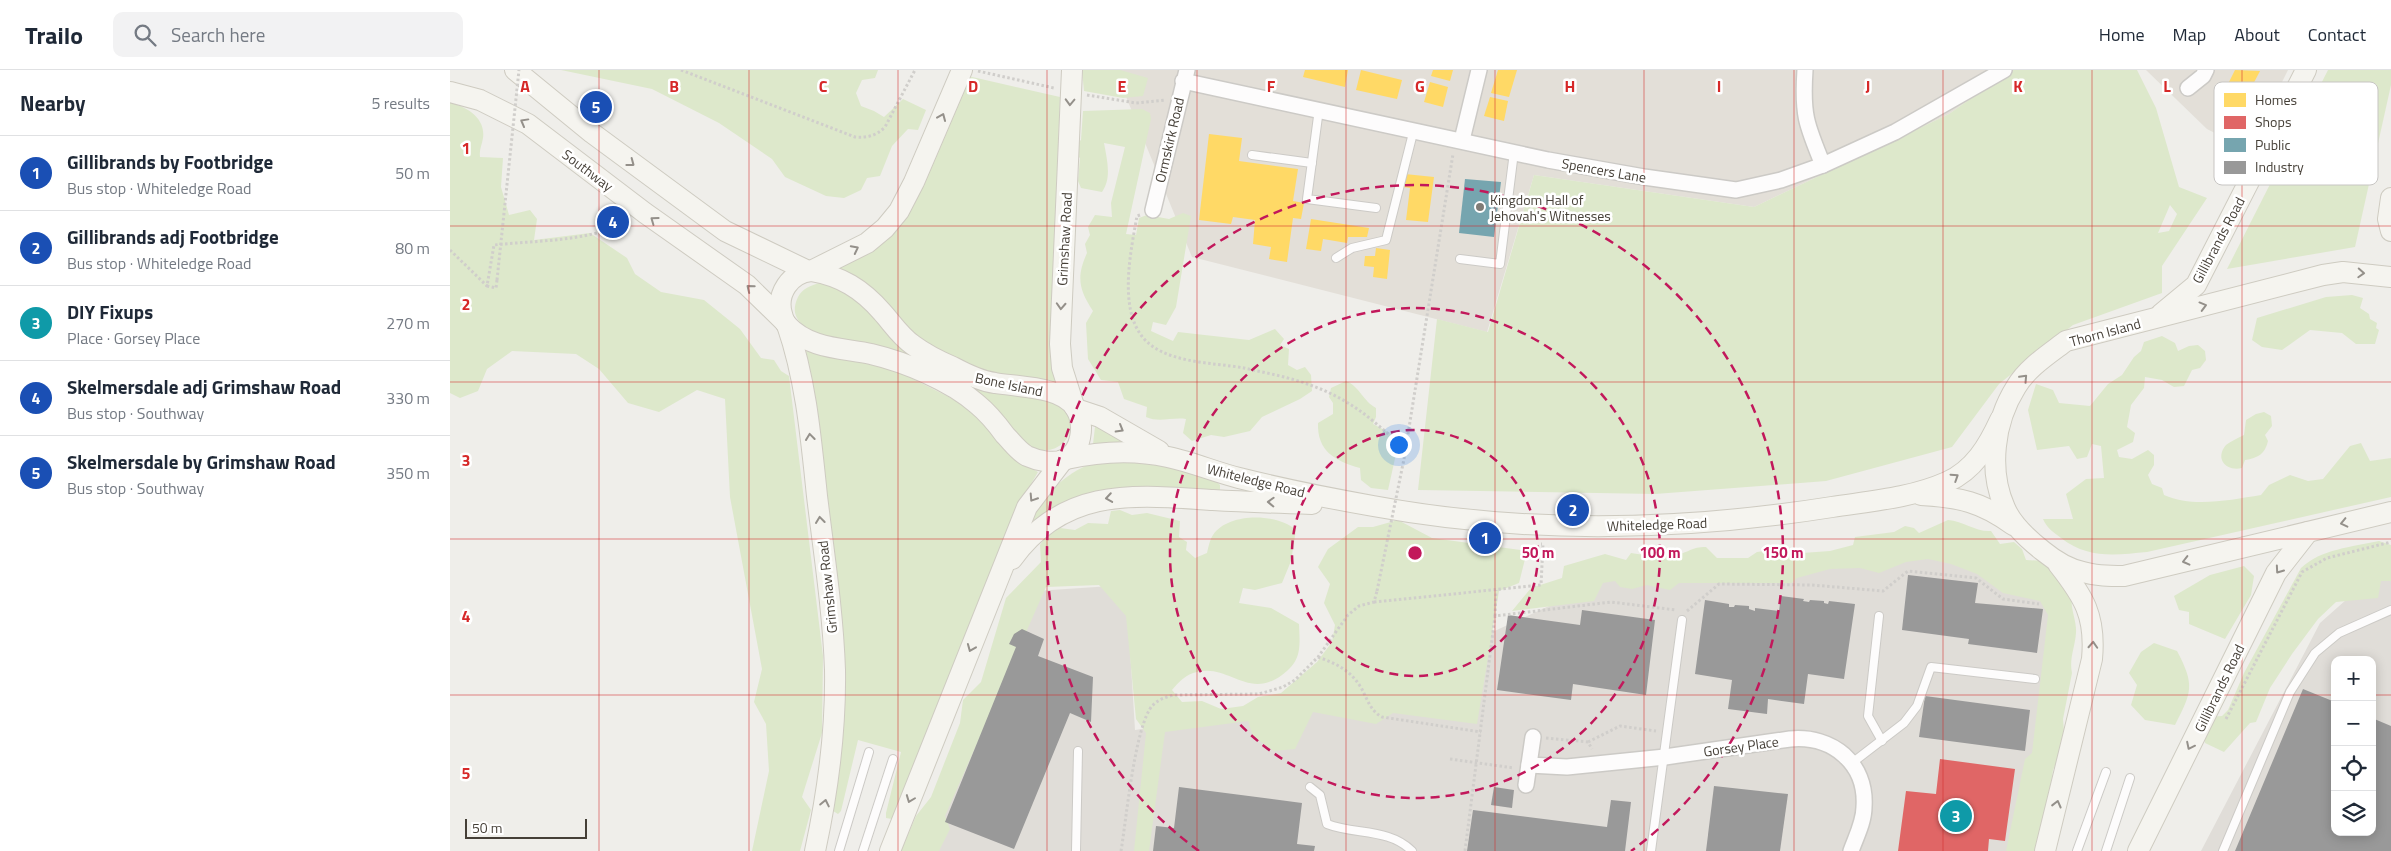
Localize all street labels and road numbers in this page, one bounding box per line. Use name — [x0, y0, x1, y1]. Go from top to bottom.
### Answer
street label: Ormskirk Road — [1149, 95, 1189, 185]
street label: Southway — [558, 144, 618, 196]
street label: Spencers Lane — [1560, 152, 1648, 188]
street label: Grimshaw Road — [1051, 192, 1077, 286]
street label: Gillibrands Road — [2186, 193, 2250, 287]
street label: Thorn Island — [2067, 312, 2143, 352]
street label: Bone Island — [973, 367, 1045, 401]
street label: Whiteledge Road — [1205, 458, 1307, 502]
street label: Whiteledge Road — [1606, 512, 1708, 536]
street label: Grimshaw Road — [812, 539, 842, 635]
street label: Gillibrands Road — [2189, 641, 2249, 735]
street label: Gorsey Place — [1702, 730, 1780, 762]

